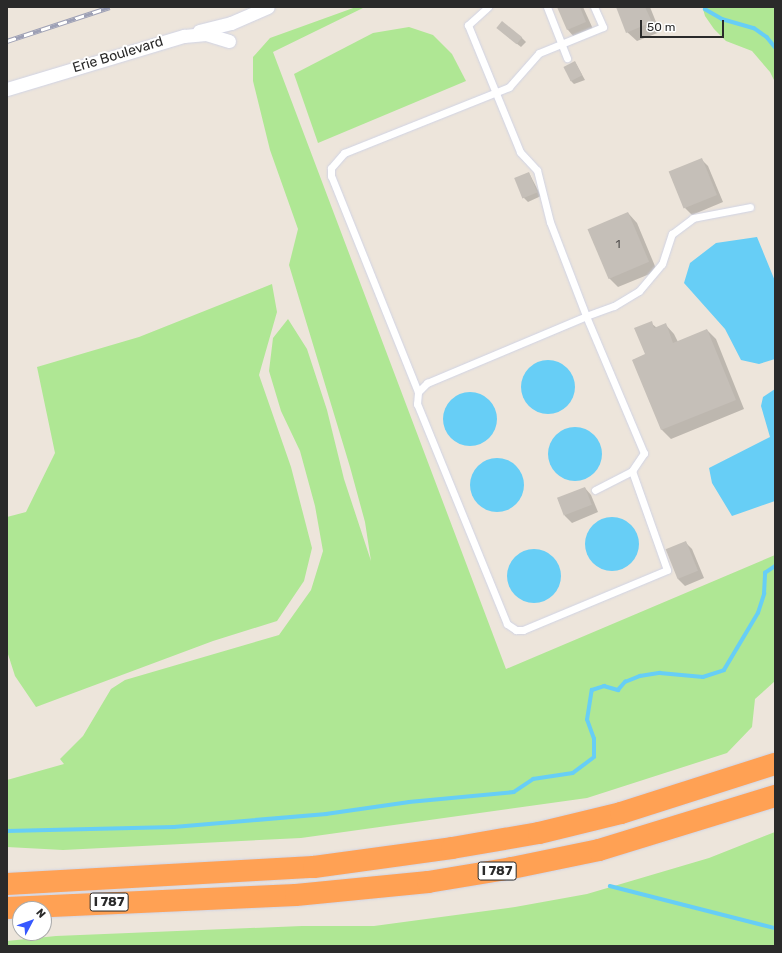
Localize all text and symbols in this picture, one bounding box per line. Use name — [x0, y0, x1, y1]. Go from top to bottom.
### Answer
scale bar — [642, 12, 726, 38]
text: 50 m — [647, 20, 675, 34]
street label: Erie Boulevard — [71, 33, 165, 77]
house number: 1 — [615, 238, 621, 252]
road number: I 787 — [477, 860, 517, 882]
road number: I 787 — [89, 891, 129, 913]
north arrow — [12, 901, 52, 941]
text: N — [33, 906, 48, 921]

